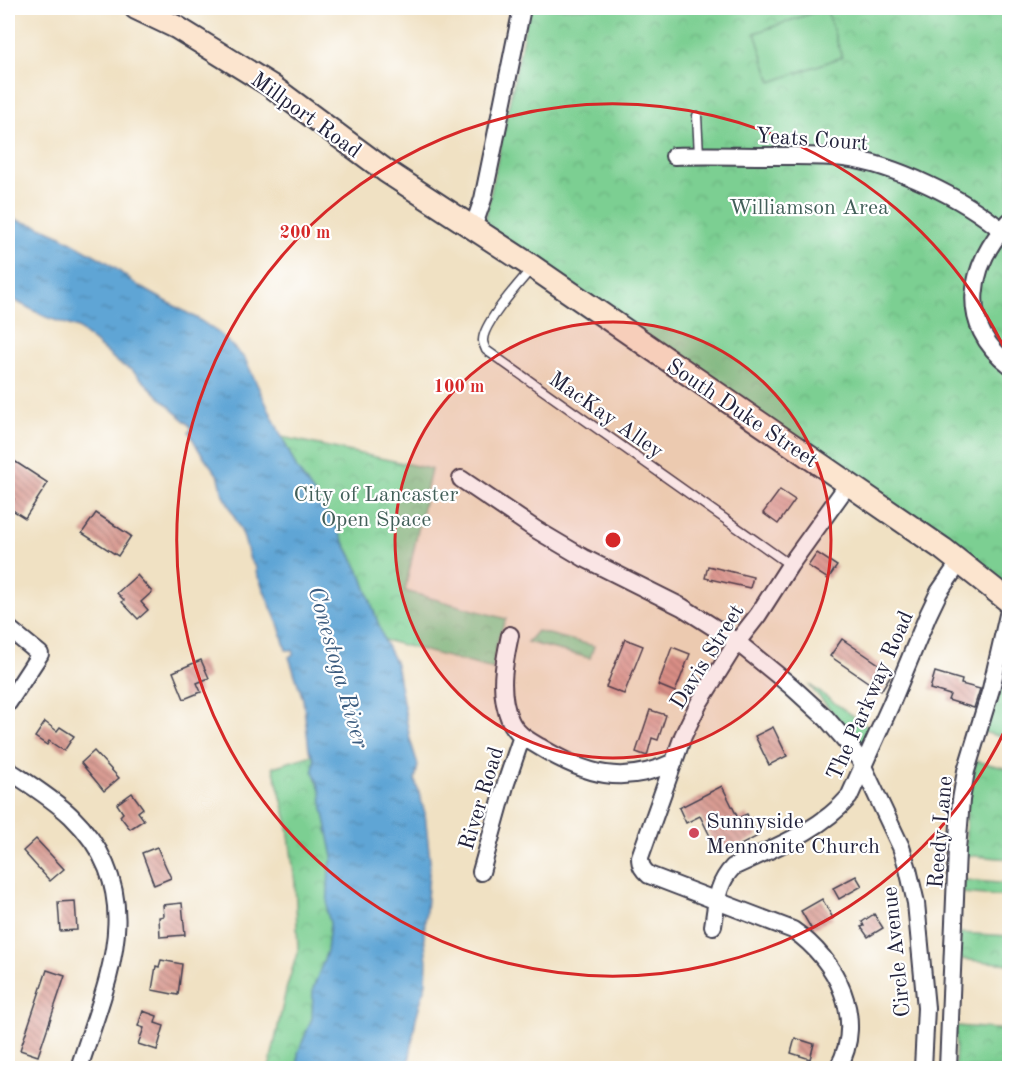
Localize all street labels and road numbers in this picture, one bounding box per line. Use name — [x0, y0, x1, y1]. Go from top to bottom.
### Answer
street label: Millport Road — [247, 68, 365, 163]
street label: Yeats Court — [755, 125, 869, 155]
street label: South Duke Street — [662, 355, 821, 472]
street label: MacKay Alley — [545, 368, 667, 463]
street label: Davis Street — [667, 601, 749, 713]
street label: The Parkway Road — [824, 608, 918, 784]
street label: River Road — [456, 744, 508, 853]
street label: Reedy Lane — [925, 775, 957, 889]
street label: Circle Avenue — [879, 885, 915, 1018]

